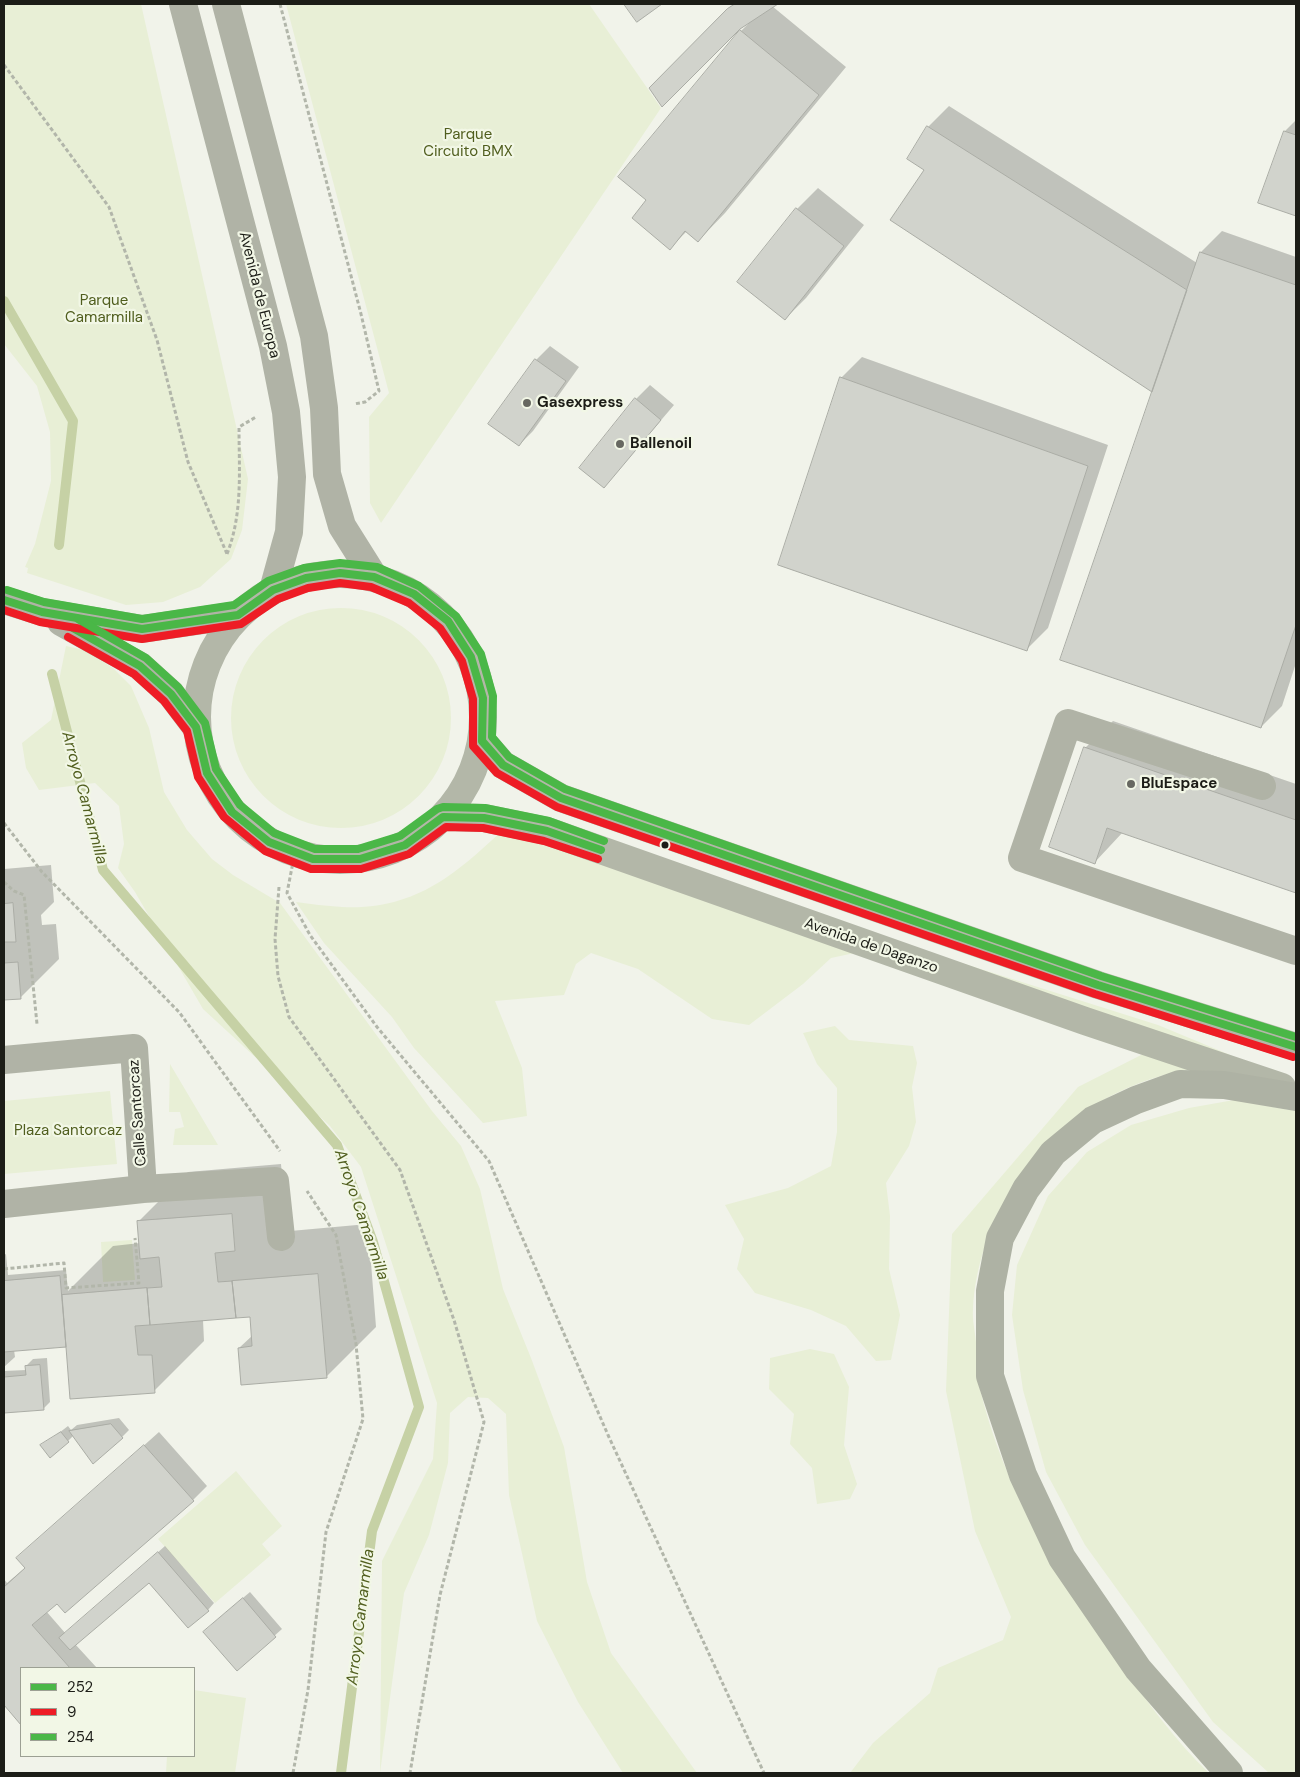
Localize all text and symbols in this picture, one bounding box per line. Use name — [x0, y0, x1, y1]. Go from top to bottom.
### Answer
park label: Parque Circuito BMX — [423, 126, 513, 161]
street label: Avenida de Europa — [235, 230, 283, 360]
park label: Parque Camarmilla — [65, 292, 143, 327]
place label: Gasexpress — [537, 394, 623, 412]
marker: Gasexpress — [521, 397, 533, 409]
place label: Ballenoil — [630, 435, 692, 453]
marker: Ballenoil — [614, 438, 626, 450]
water label: Arroyo Camarmilla — [57, 729, 111, 867]
place label: BluEspace — [1141, 775, 1217, 793]
marker: BluEspace — [1125, 778, 1137, 790]
unlabelled marker — [660, 840, 670, 850]
street label: Avenida de Daganzo — [802, 915, 940, 977]
street label: Calle Santorcaz — [125, 1059, 151, 1167]
park label: Plaza Santorcaz — [14, 1122, 122, 1140]
water label: Arroyo Camarmilla — [330, 1147, 392, 1283]
water label: Arroyo Camarmilla — [343, 1548, 379, 1686]
legend — [20, 1667, 195, 1757]
text: 252 — [67, 1677, 93, 1697]
text: 9 — [67, 1702, 76, 1722]
text: 254 — [67, 1727, 94, 1747]

